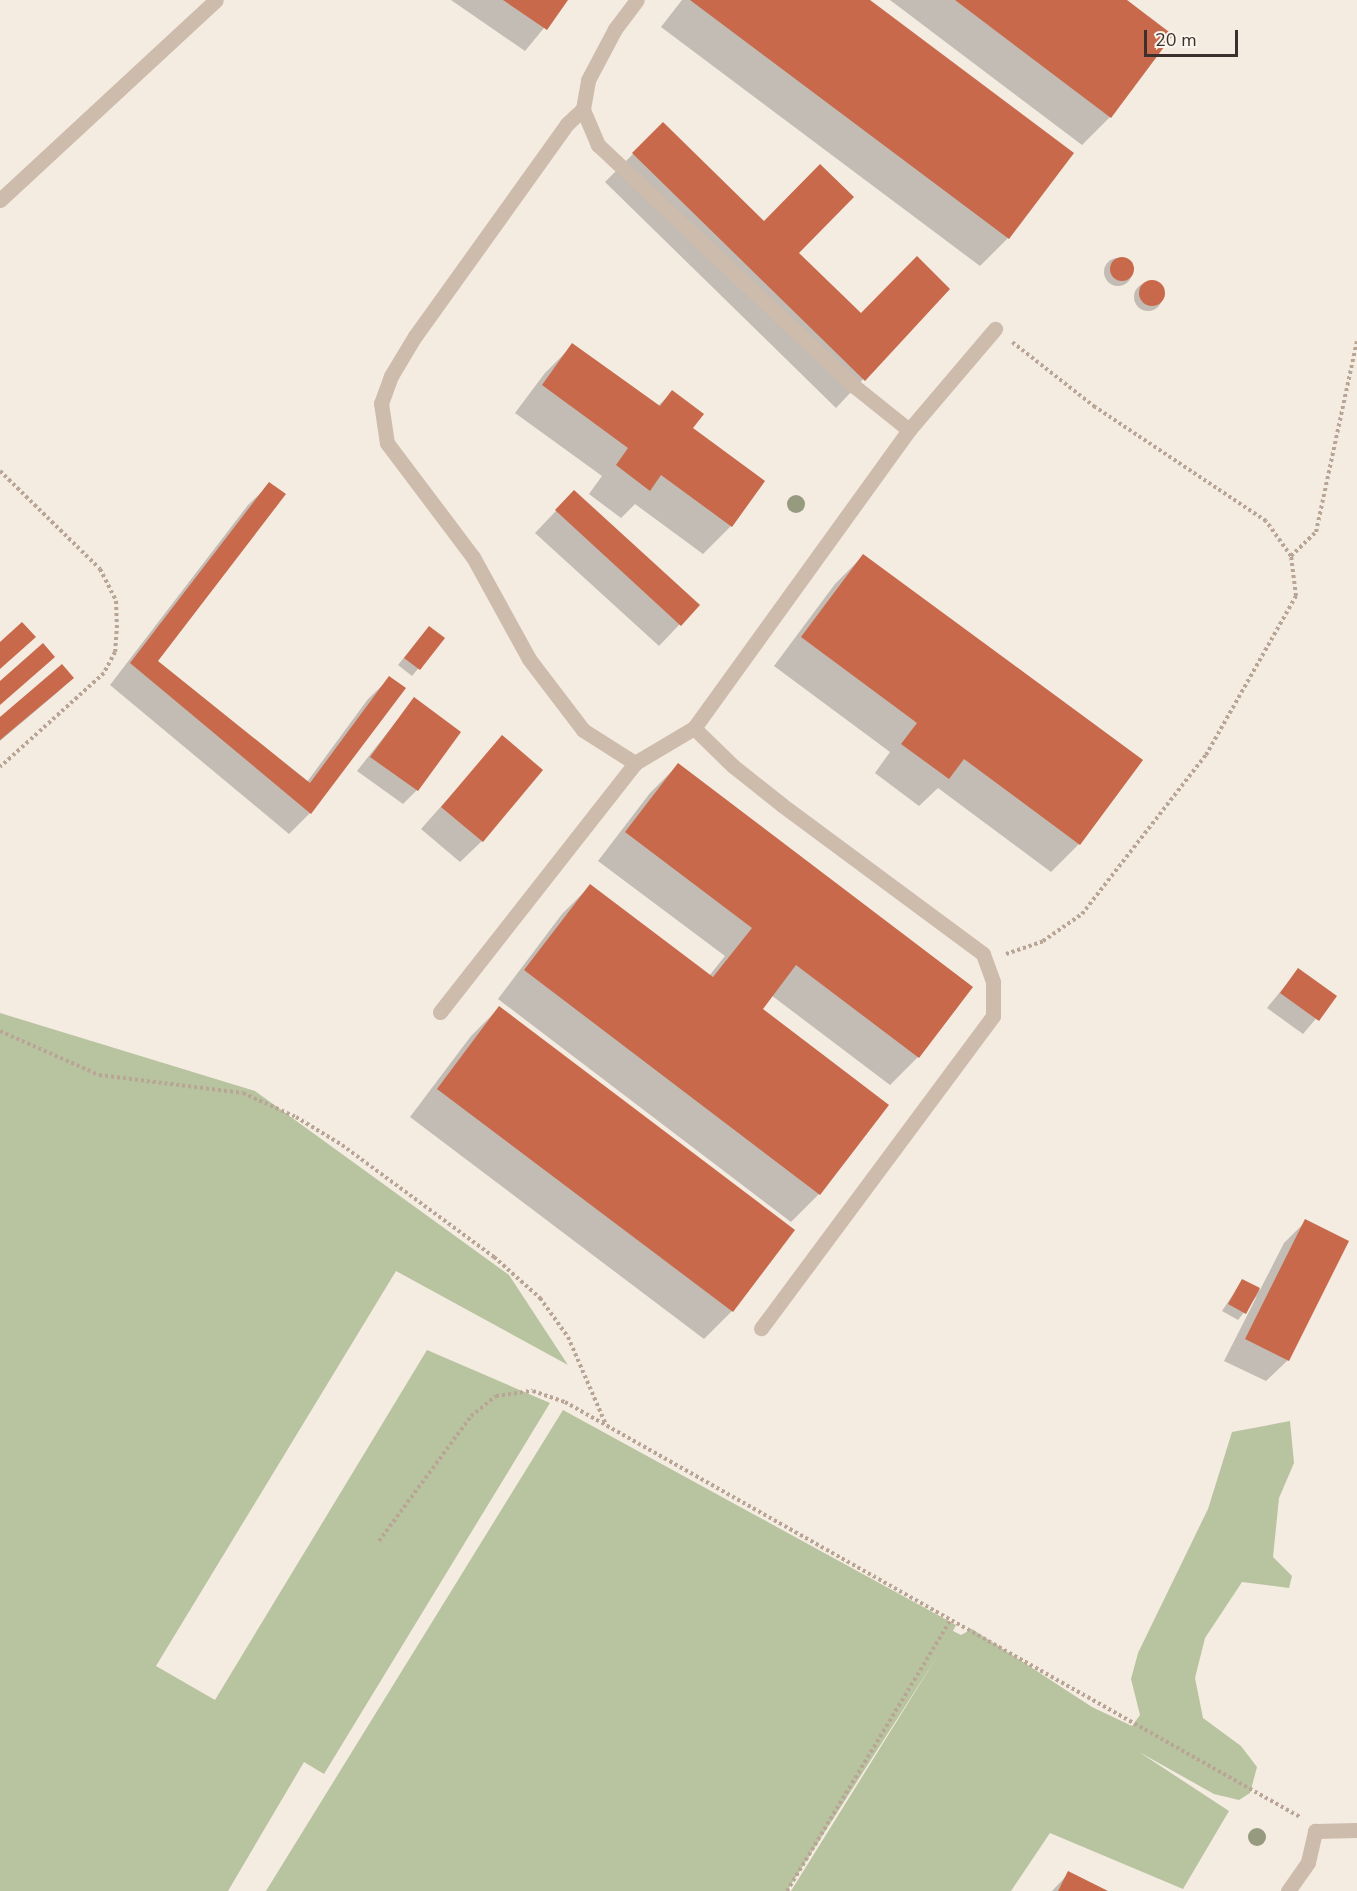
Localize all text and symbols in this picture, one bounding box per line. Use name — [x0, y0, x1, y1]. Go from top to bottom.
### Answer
scale bar — [1147, 18, 1242, 56]
text: 20 m — [1155, 28, 1197, 52]

